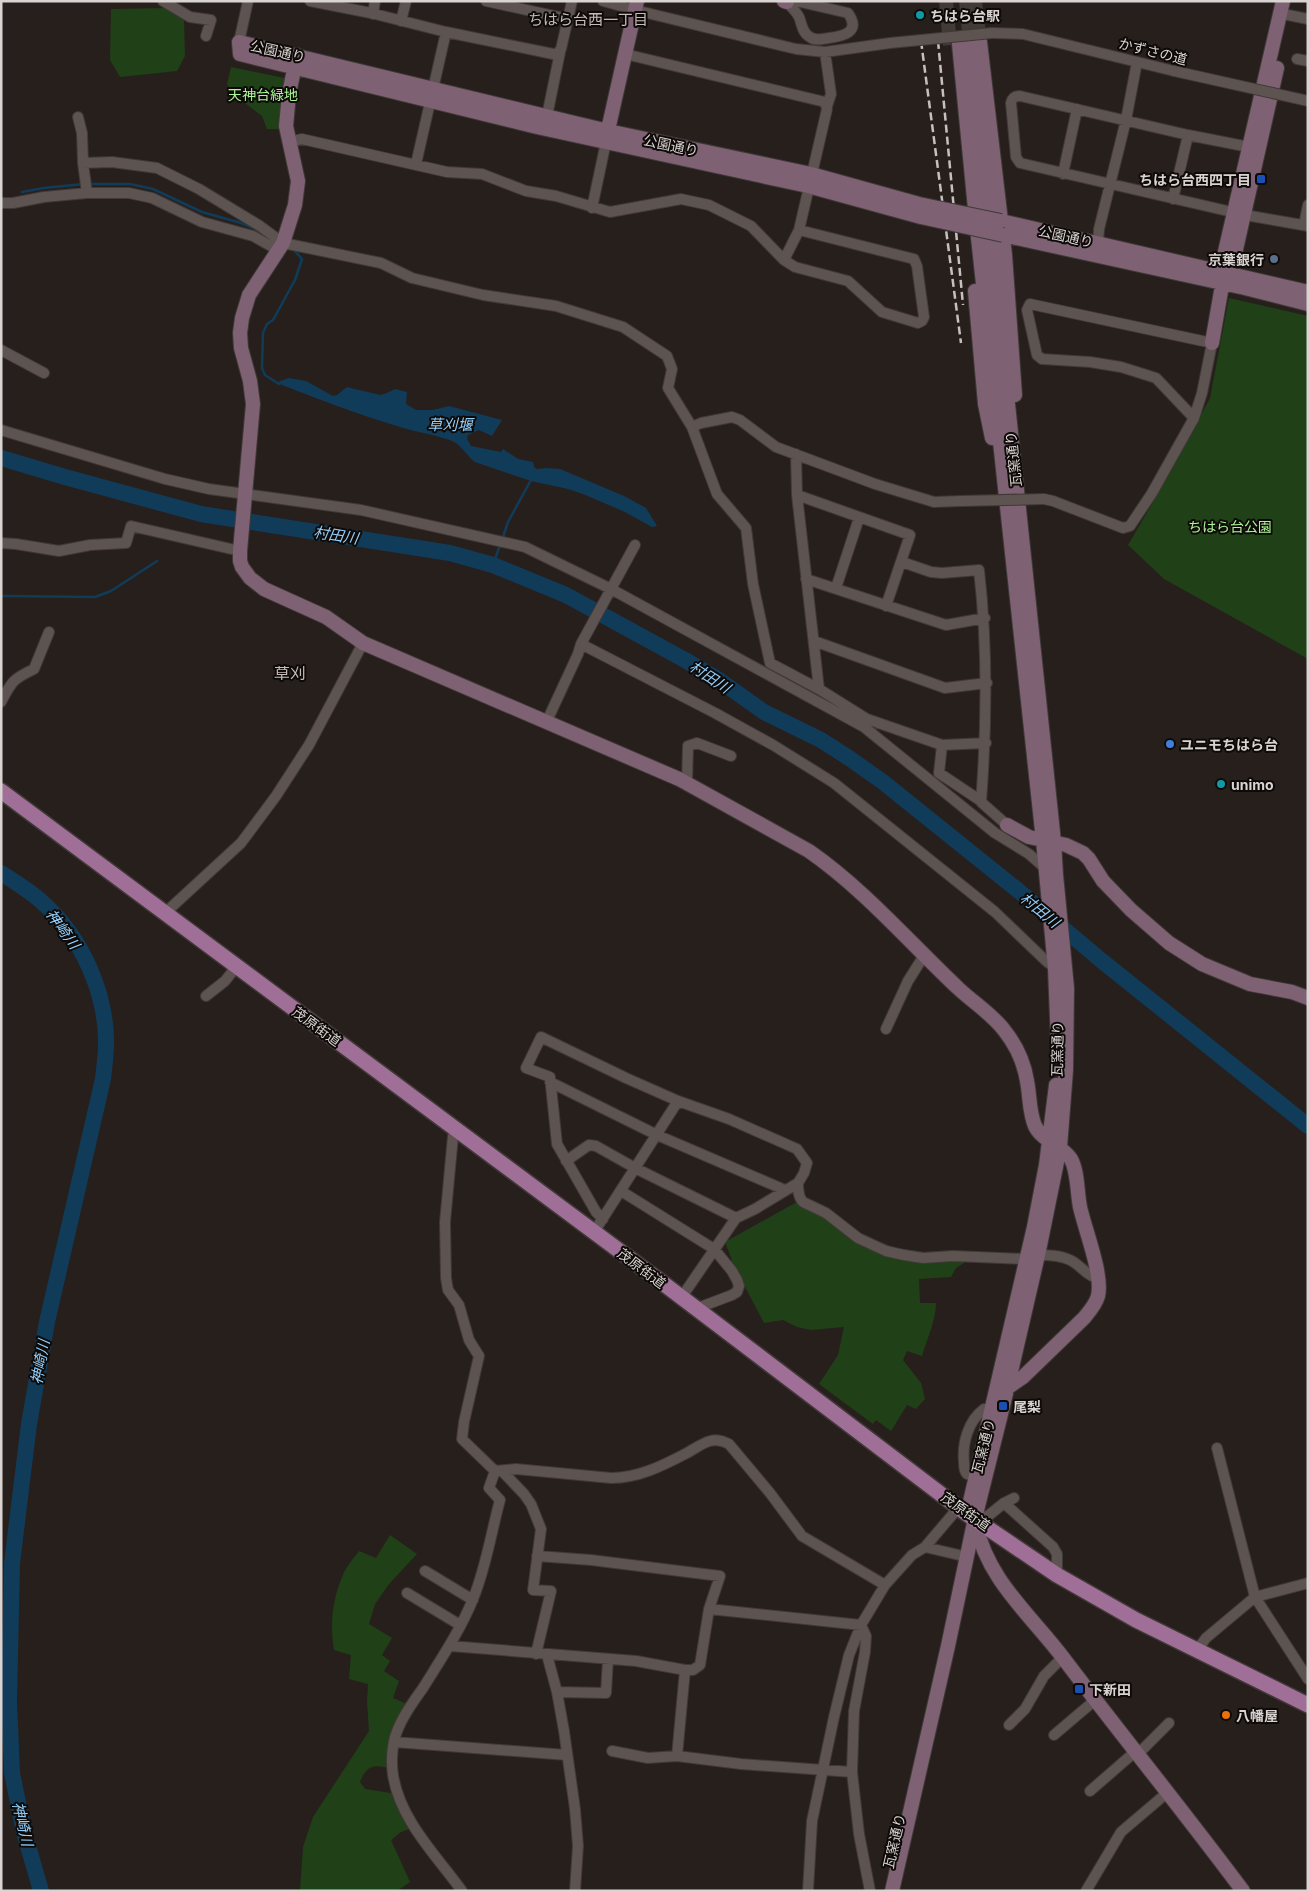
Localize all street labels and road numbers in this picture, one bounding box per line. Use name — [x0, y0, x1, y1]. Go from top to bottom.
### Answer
street label: かずさの道 — [1117, 34, 1189, 68]
street label: 公園通り — [249, 36, 307, 66]
street label: 公園通り — [642, 131, 700, 159]
street label: 公園通り — [1037, 221, 1095, 251]
street label: 瓦窯通り — [1002, 430, 1024, 488]
street label: 茂原街道 — [289, 1003, 345, 1049]
street label: 瓦窯通り — [1048, 1021, 1066, 1077]
street label: 茂原街道 — [615, 1244, 669, 1292]
street label: 瓦窯通り — [968, 1417, 998, 1475]
street label: 茂原街道 — [938, 1488, 994, 1534]
street label: 瓦窯通り — [879, 1812, 909, 1870]

